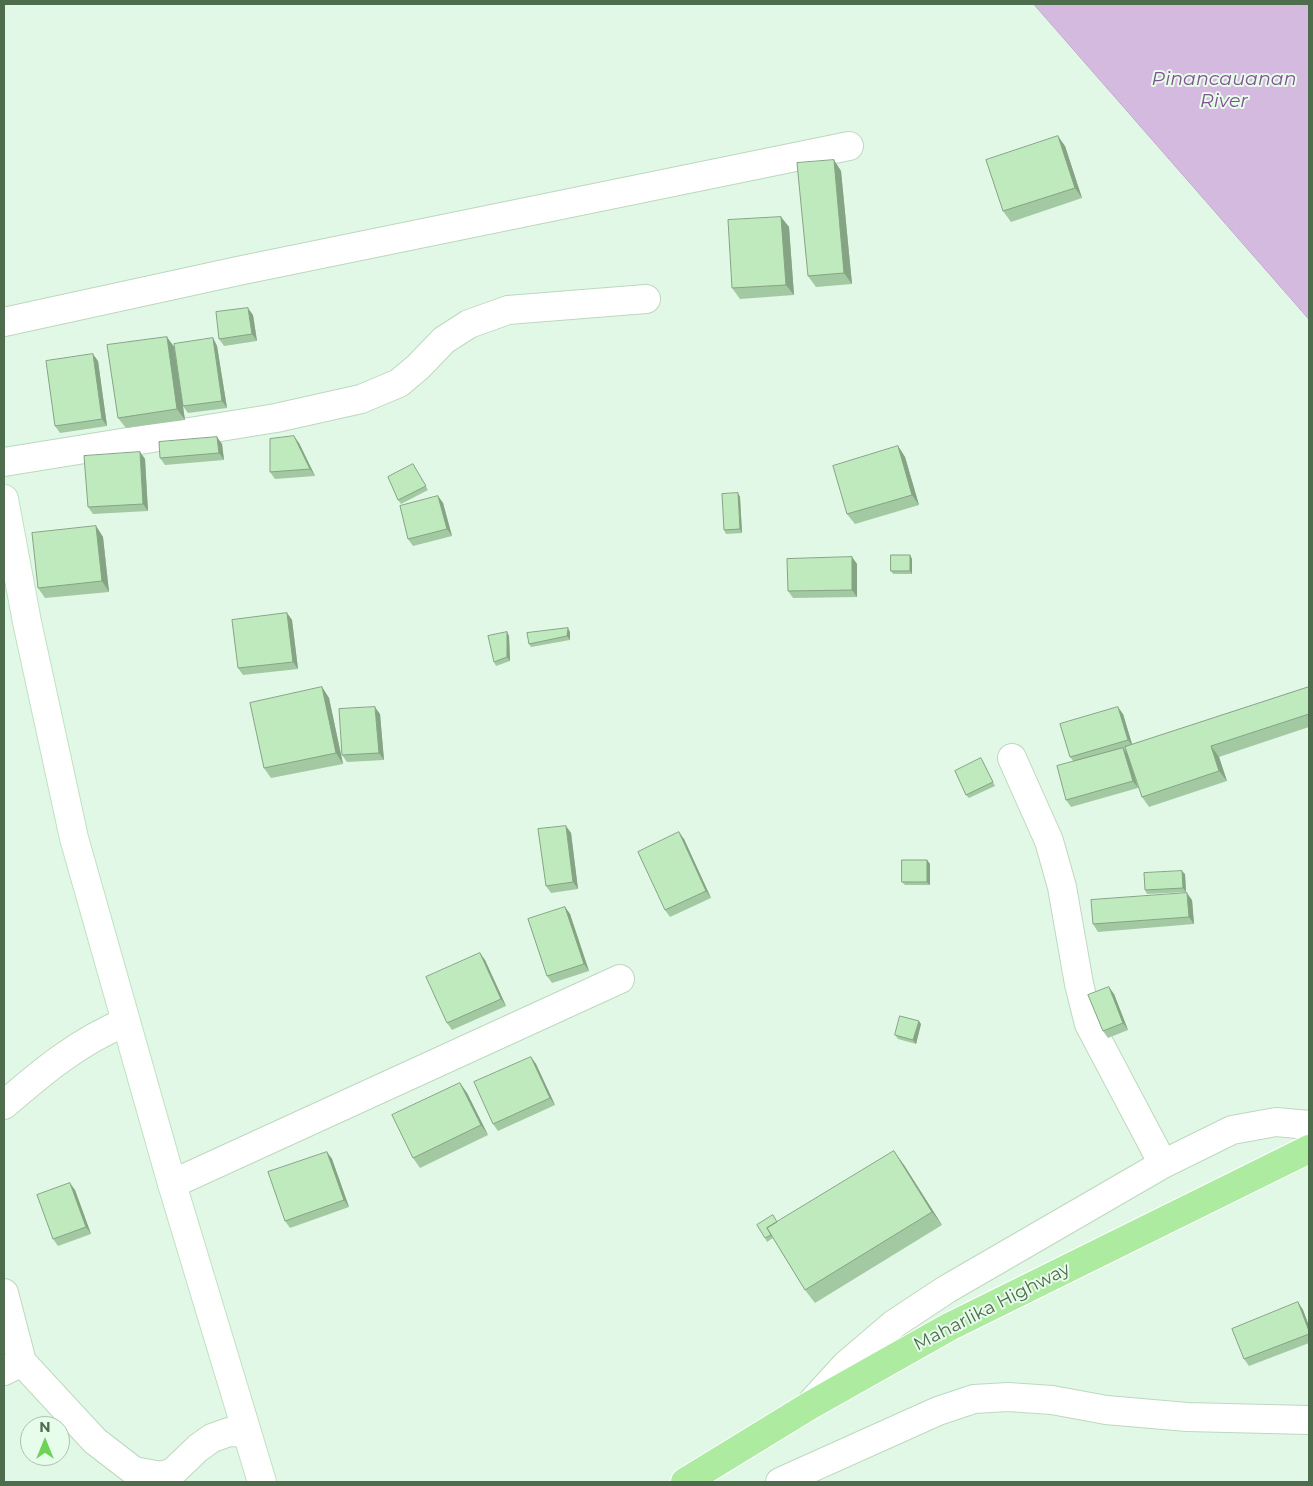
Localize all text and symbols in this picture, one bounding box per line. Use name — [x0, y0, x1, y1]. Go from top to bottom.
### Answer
water label: Pinancauanan River — [1152, 68, 1296, 112]
street label: Maharlika Highway — [910, 1258, 1074, 1356]
north arrow — [20, 1416, 70, 1466]
text: N — [39, 1418, 51, 1436]

